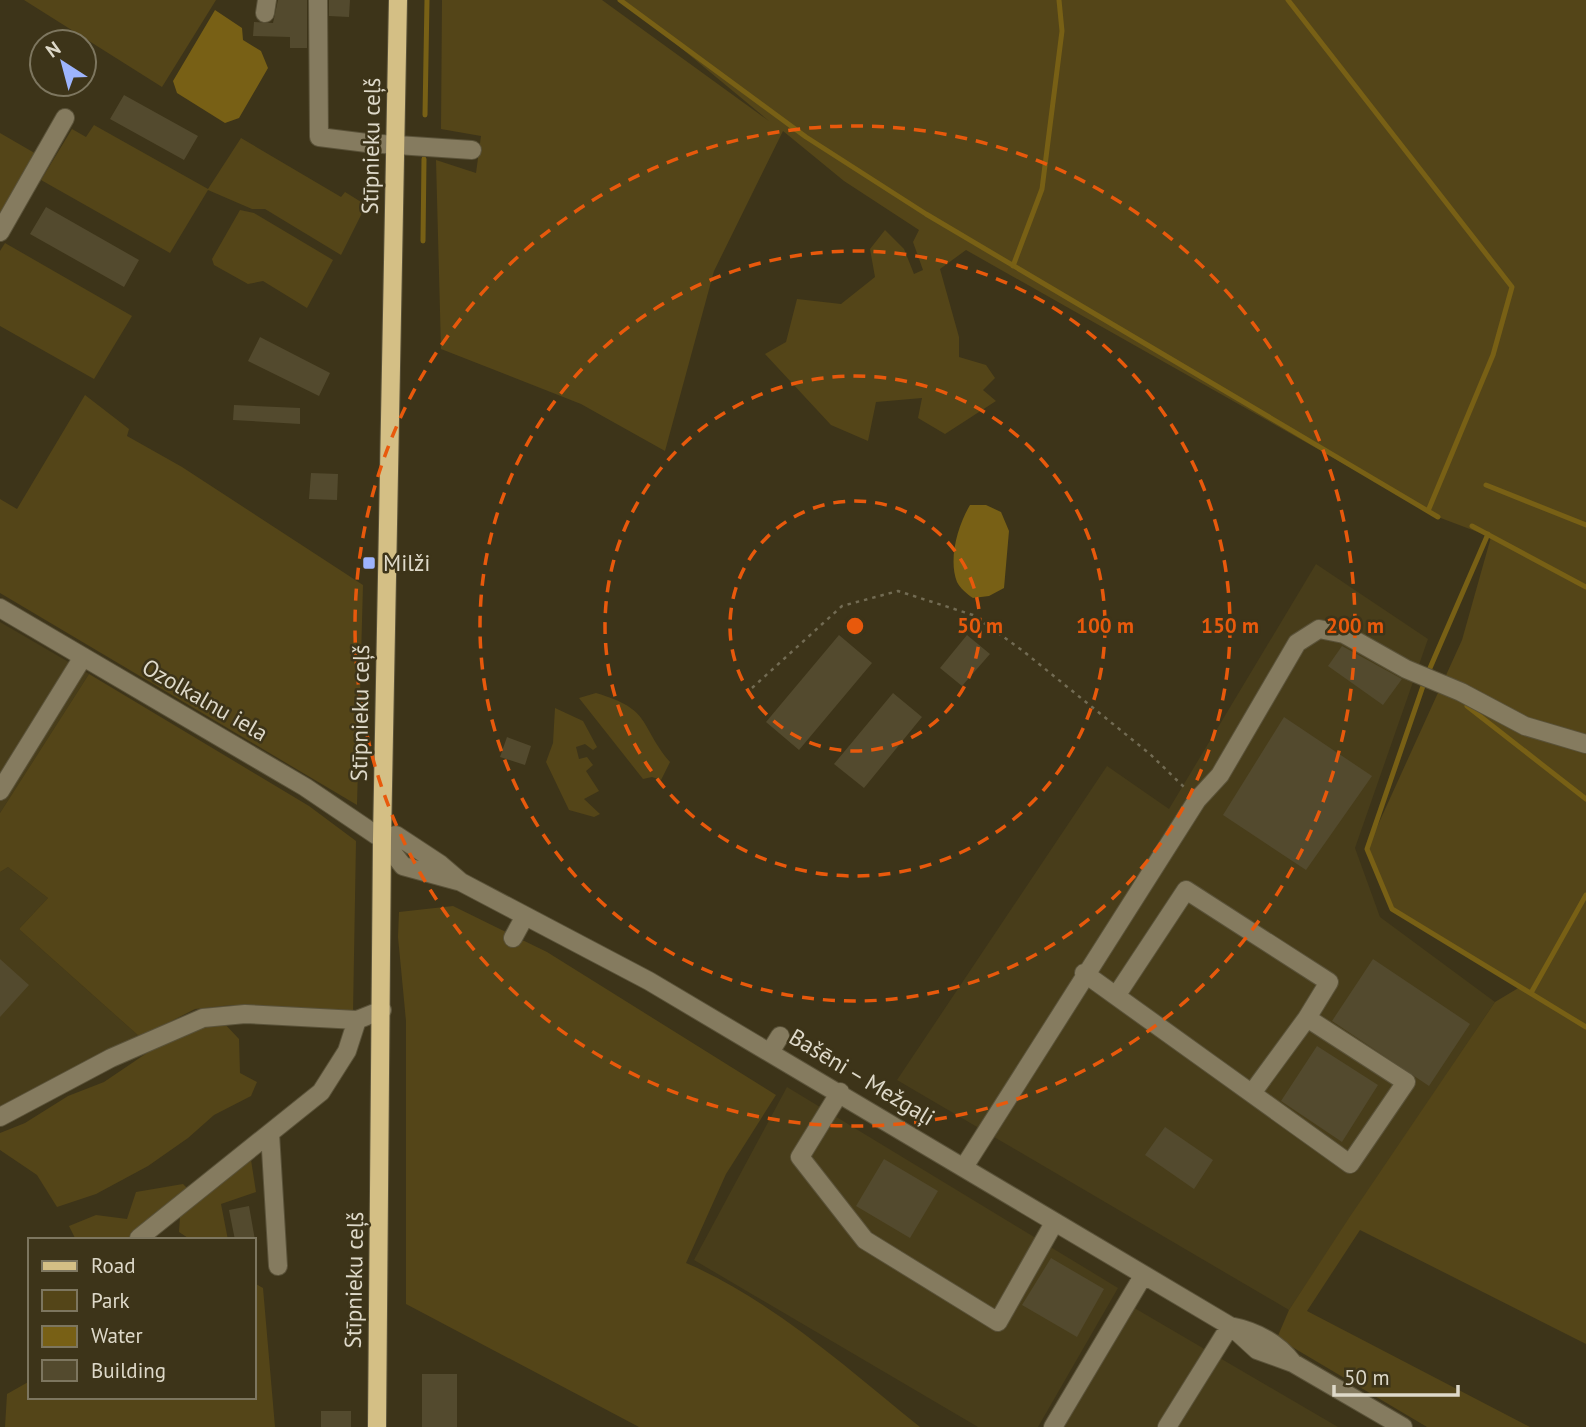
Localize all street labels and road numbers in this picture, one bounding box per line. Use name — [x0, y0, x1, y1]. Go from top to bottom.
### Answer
street label: Stīpnieku ceļš — [355, 77, 386, 214]
street label: Stīpnieku ceļš — [344, 644, 375, 781]
street label: Ozolkalnu iela — [137, 652, 273, 747]
street label: Bašēni – Mežgaļi — [784, 1022, 940, 1131]
street label: Stīpnieku ceļš — [338, 1211, 369, 1348]

